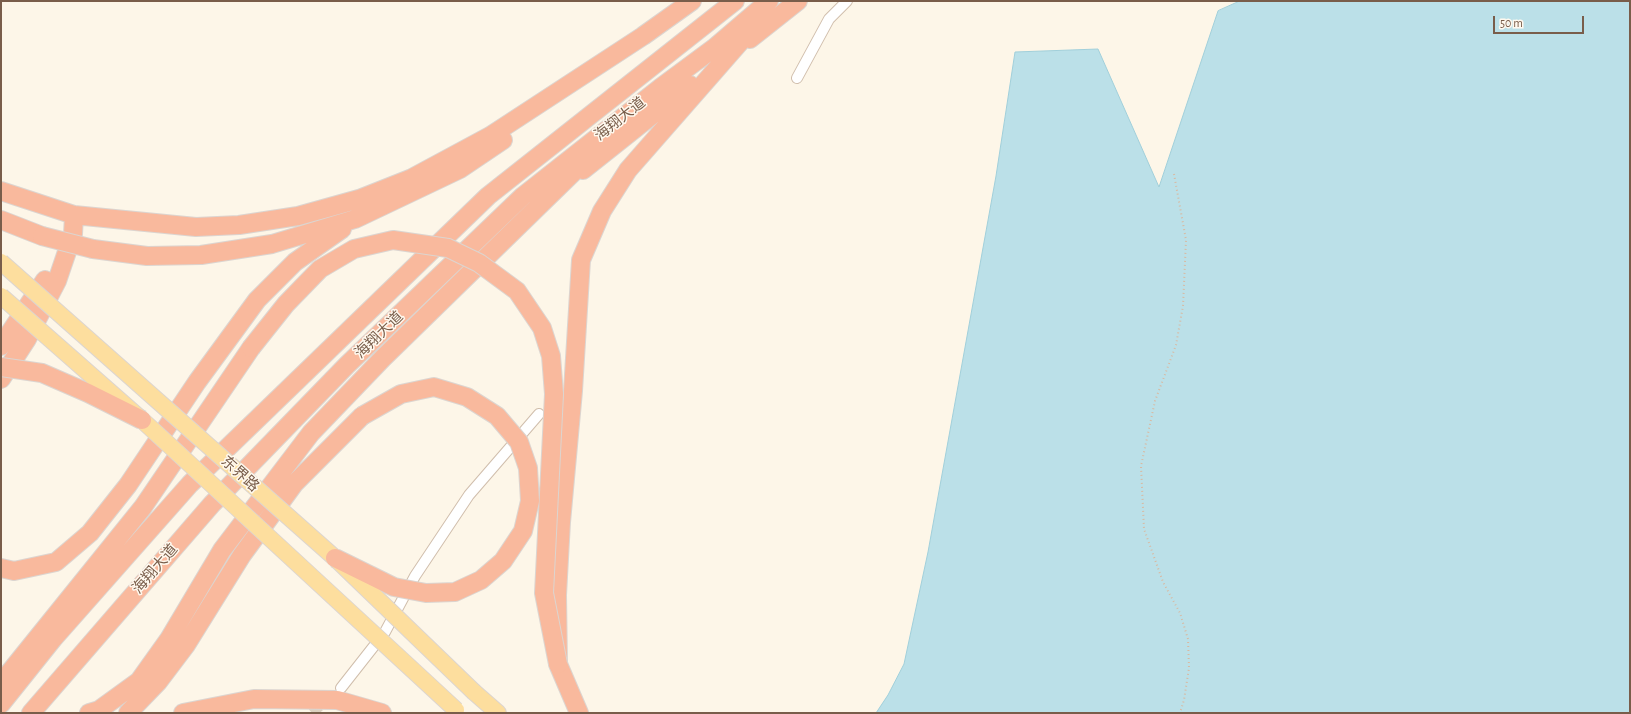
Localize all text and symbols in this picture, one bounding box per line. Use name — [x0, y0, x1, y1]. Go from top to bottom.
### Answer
scale bar — [1495, 8, 1586, 34]
text: 50 m — [1500, 17, 1523, 29]
street label: 海翔大道 — [591, 93, 649, 145]
street label: 海翔大道 — [351, 308, 407, 362]
street label: 东界路 — [217, 452, 263, 496]
street label: 海翔大道 — [129, 540, 181, 598]

